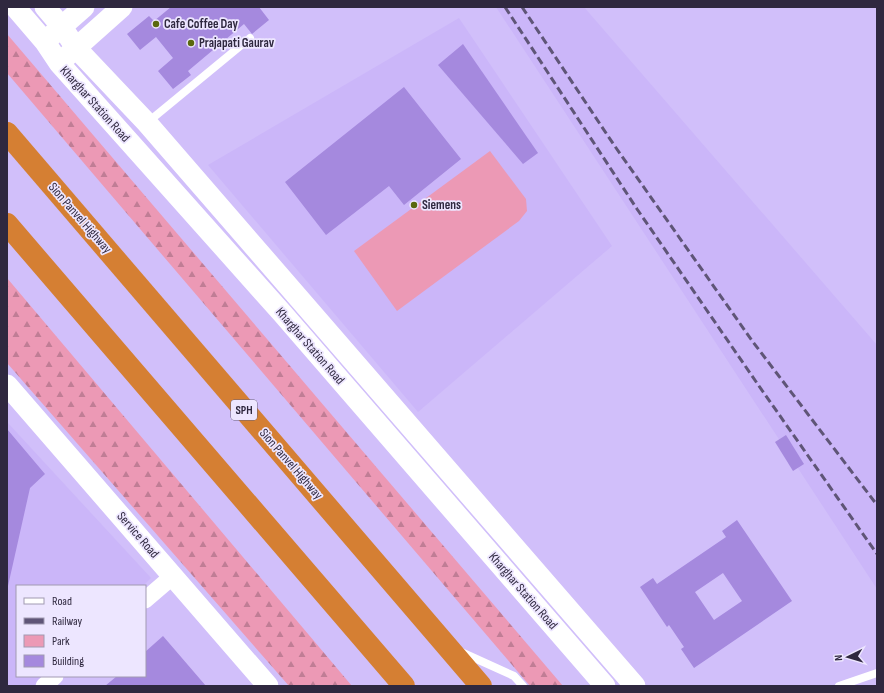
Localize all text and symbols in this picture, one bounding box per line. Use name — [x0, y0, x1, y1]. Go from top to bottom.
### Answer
place label: Cafe Coffee Day — [164, 16, 239, 32]
marker: Cafe Coffee Day — [151, 19, 161, 29]
place label: Prajapati Gaurav — [199, 35, 275, 51]
marker: Prajapati Gaurav — [186, 38, 196, 48]
street label: Kharghar Station Road — [57, 63, 133, 145]
street label: Sion Panvel Highway — [45, 179, 115, 257]
place label: Siemens — [422, 197, 461, 213]
marker: Siemens — [409, 200, 419, 210]
street label: Kharghar Station Road — [272, 304, 348, 388]
road number: SPH — [231, 400, 257, 420]
street label: Sion Panvel Highway — [256, 425, 326, 503]
street label: Service Road — [114, 509, 162, 561]
street label: Kharghar Station Road — [485, 549, 561, 633]
legend — [16, 585, 146, 677]
text: Road — [52, 594, 72, 609]
text: Railway — [52, 614, 83, 629]
text: Park — [52, 634, 70, 649]
north arrow — [828, 637, 868, 677]
text: Building — [52, 654, 84, 669]
text: N — [832, 654, 845, 661]

